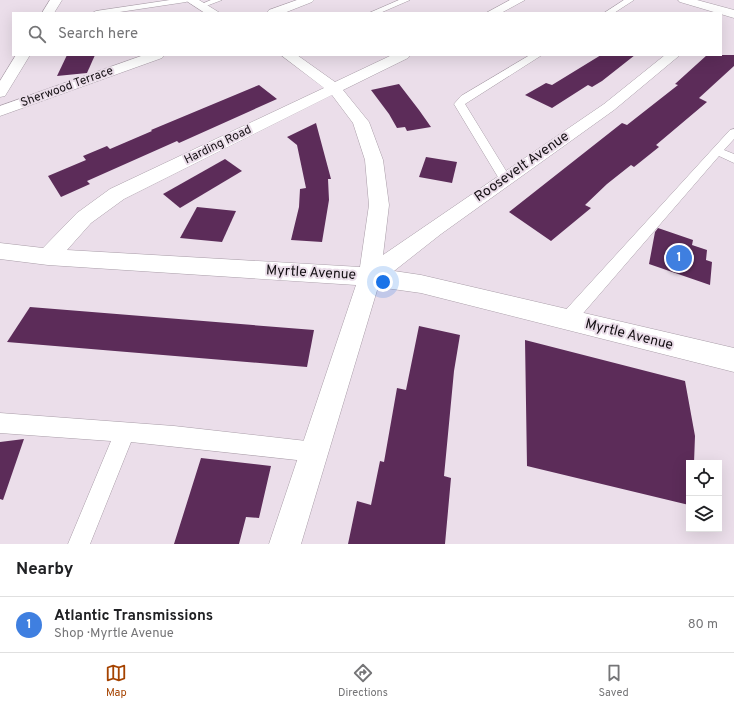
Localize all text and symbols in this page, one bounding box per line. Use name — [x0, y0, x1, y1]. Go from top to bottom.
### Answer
search box — [12, 12, 722, 56]
icon: search — [26, 23, 48, 45]
text: Search here — [58, 25, 138, 44]
street label: Sherwood Terrace — [19, 63, 115, 111]
street label: Harding Road — [182, 122, 254, 168]
street label: Roosevelt Avenue — [471, 128, 573, 206]
pin: 1 — [666, 243, 692, 273]
street label: Myrtle Avenue — [266, 262, 356, 284]
your location — [373, 272, 393, 292]
street label: Myrtle Avenue — [583, 316, 675, 354]
map controls — [686, 460, 722, 532]
button: locate — [686, 460, 722, 496]
button: layers — [686, 496, 722, 532]
text: Nearby — [16, 559, 73, 581]
text: Atlantic Transmissions — [54, 607, 213, 626]
text: 1 — [26, 617, 32, 633]
text: 80 m — [688, 617, 718, 633]
text: Shop · Myrtle Avenue — [54, 626, 174, 642]
tab: Map — [105, 662, 127, 700]
tab: Directions — [338, 662, 388, 700]
tab: Saved — [598, 662, 629, 700]

